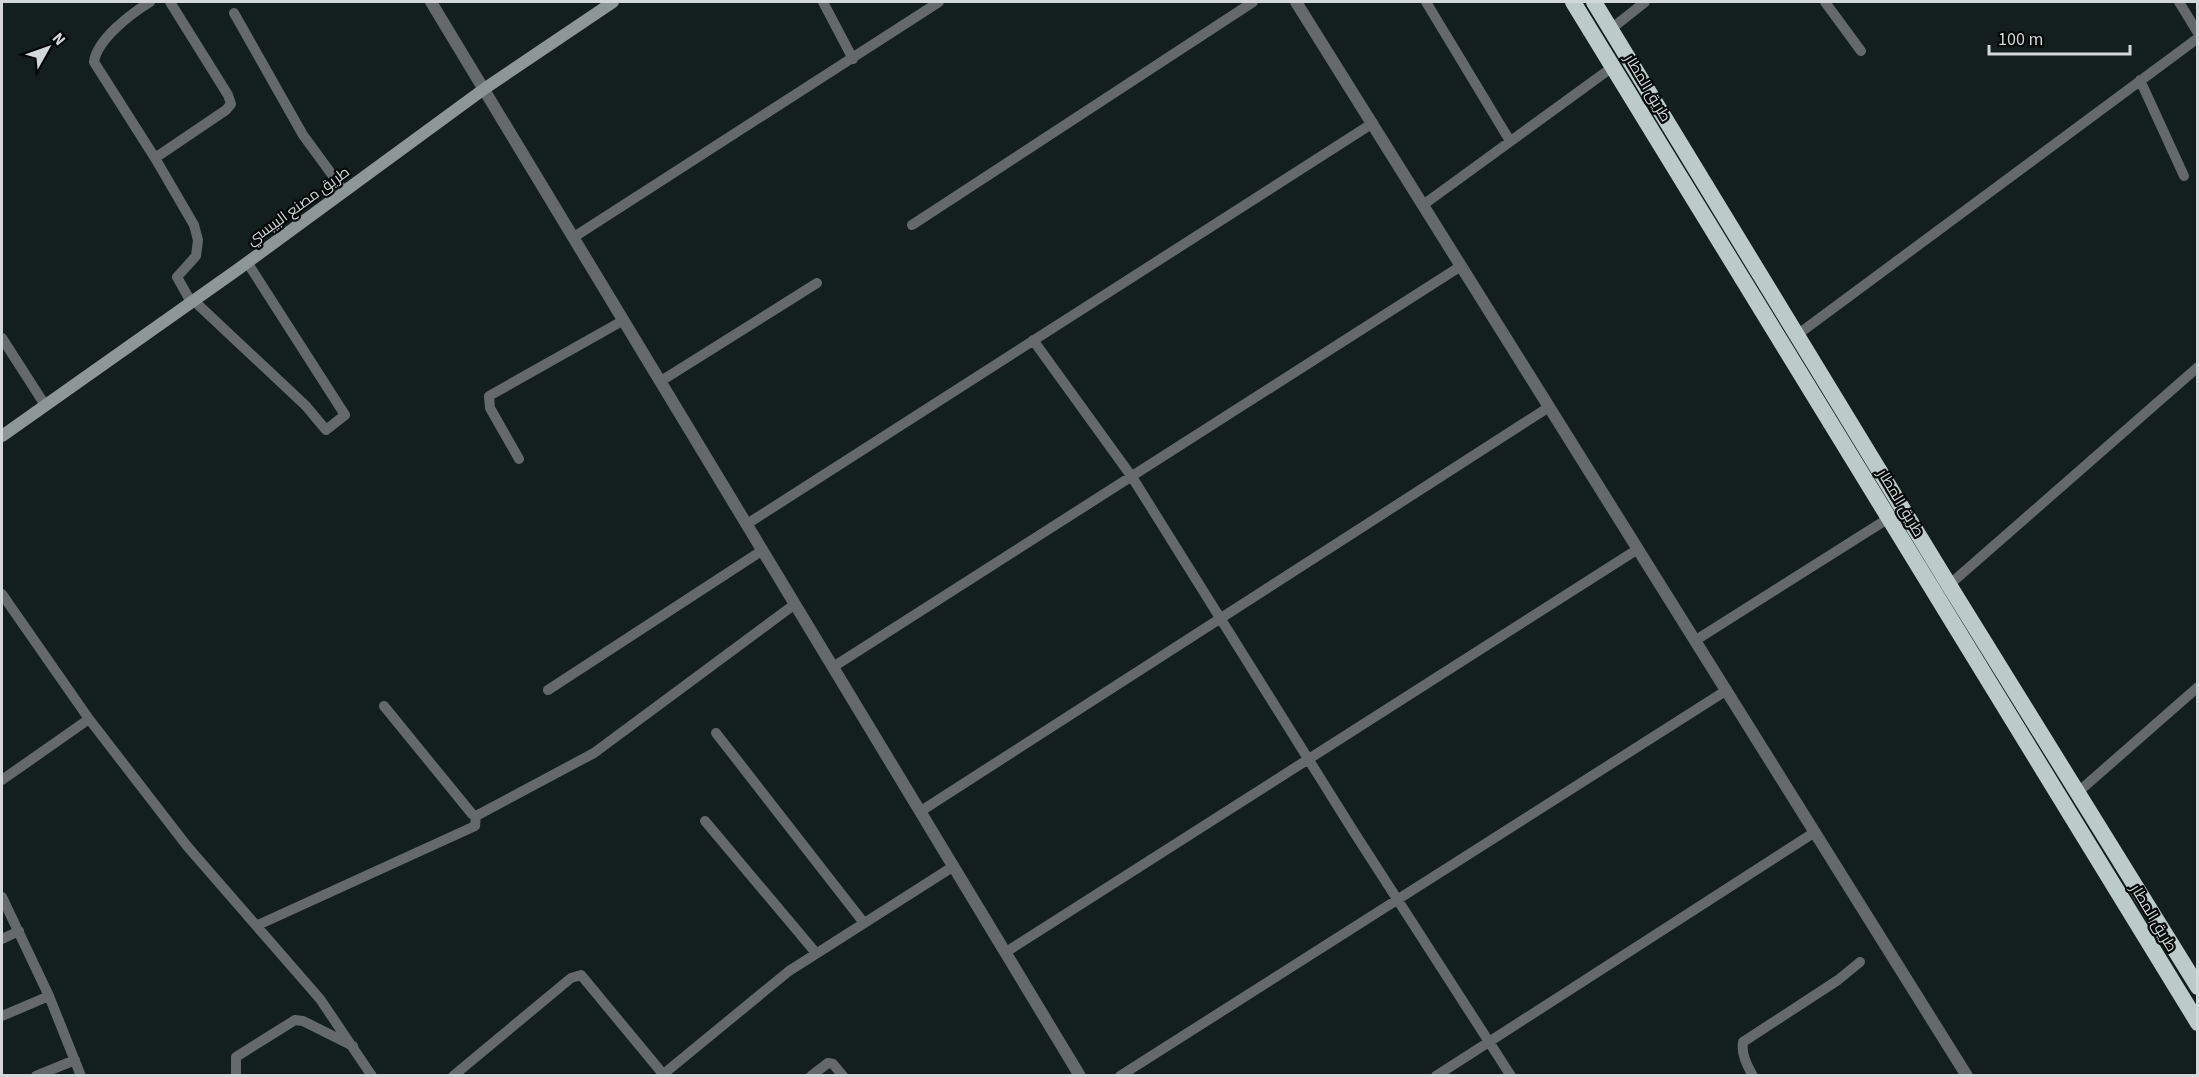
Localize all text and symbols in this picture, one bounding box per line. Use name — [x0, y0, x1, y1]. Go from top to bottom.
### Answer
north arrow — [18, 18, 78, 78]
scale bar — [1989, 18, 2130, 56]
text: 100 m — [1998, 27, 2043, 52]
text: N — [47, 28, 71, 50]
street label: طريق المطار — [1619, 50, 1676, 126]
street label: طريق مصنع البيبسي — [243, 162, 355, 252]
street label: طريق المطار — [1872, 465, 1929, 541]
street label: طريق المطار — [2125, 880, 2182, 956]

